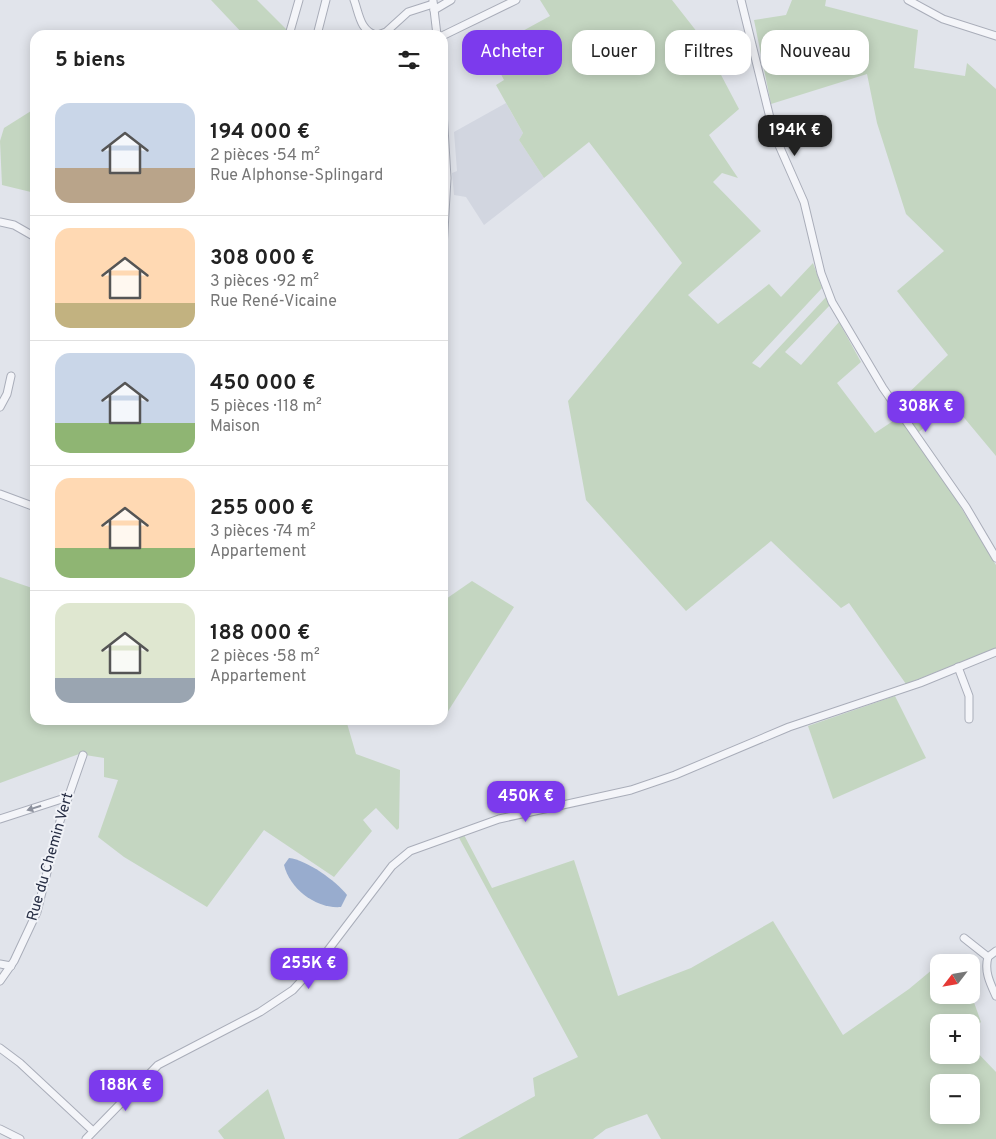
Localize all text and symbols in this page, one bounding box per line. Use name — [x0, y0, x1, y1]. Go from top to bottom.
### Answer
chip: Acheter — [462, 30, 562, 75]
chip: Louer — [572, 30, 655, 75]
chip: Filtres — [665, 30, 751, 75]
chip: Nouveau — [761, 30, 869, 75]
icon: filters — [395, 46, 423, 74]
text: 5 biens — [55, 47, 126, 74]
pin: 194K € — [754, 114, 836, 157]
text: 194 000 € — [210, 119, 310, 146]
text: 194K € — [769, 121, 821, 141]
icon: home — [95, 123, 155, 183]
text: 2 pièces · 54 m² — [210, 146, 320, 166]
text: Rue Alphonse-Splingard — [210, 166, 383, 186]
text: 308 000 € — [210, 245, 315, 272]
icon: home — [95, 248, 155, 308]
text: 3 pièces · 92 m² — [210, 272, 319, 292]
text: Rue René-Vicaine — [210, 292, 337, 312]
text: 450 000 € — [210, 370, 316, 397]
icon: home — [95, 373, 155, 433]
pin: 308K € — [885, 390, 967, 433]
text: 5 pièces · 118 m² — [210, 397, 322, 417]
text: 308K € — [898, 397, 954, 417]
text: Maison — [210, 417, 260, 437]
text: 255 000 € — [210, 495, 314, 522]
icon: home — [95, 498, 155, 558]
text: 3 pièces · 74 m² — [210, 522, 316, 542]
text: Appartement — [210, 542, 306, 562]
text: 188 000 € — [210, 620, 310, 647]
icon: home — [95, 623, 155, 683]
text: 2 pièces · 58 m² — [210, 647, 320, 667]
text: Appartement — [210, 667, 306, 687]
pin: 450K € — [485, 780, 567, 823]
text: 450K € — [498, 787, 554, 807]
street label: Rue du Chemin Vert — [24, 791, 78, 923]
one-way arrow — [26, 805, 41, 813]
pin: 255K € — [268, 948, 350, 990]
text: 255K € — [282, 954, 336, 974]
north arrow — [930, 954, 980, 1004]
map controls — [930, 954, 980, 1124]
button: + — [930, 1014, 980, 1064]
pin: 188K € — [85, 1070, 167, 1112]
button: − — [930, 1074, 980, 1124]
text: 188K € — [100, 1076, 152, 1096]

